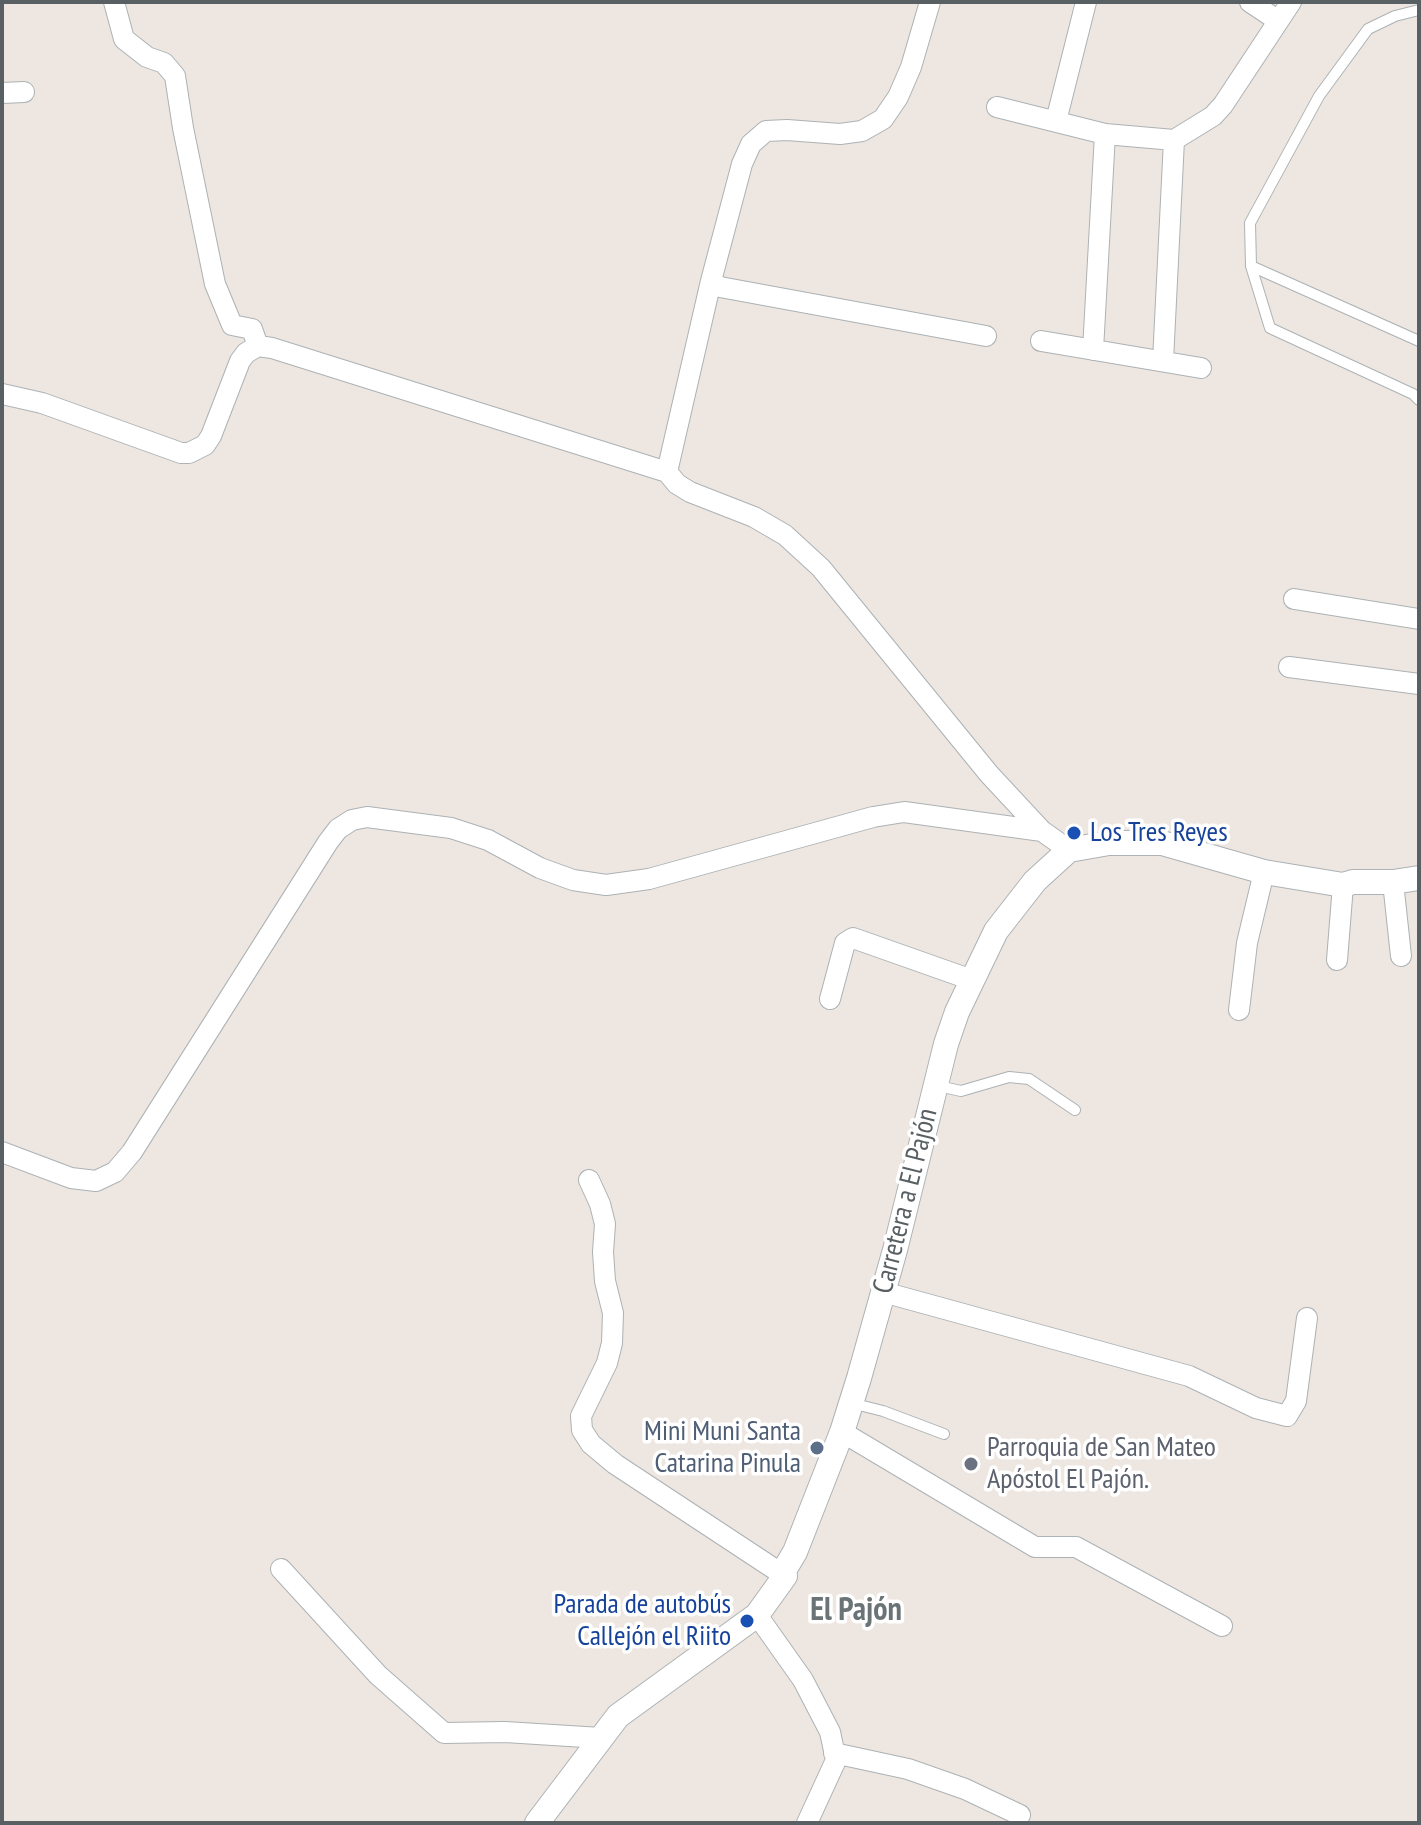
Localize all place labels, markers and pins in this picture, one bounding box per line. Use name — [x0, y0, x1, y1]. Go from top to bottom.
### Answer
place label: Los Tres Reyes — [1090, 816, 1228, 850]
marker: Los Tres Reyes — [1065, 824, 1083, 842]
place label: Mini Muni Santa Catarina Pinula — [644, 1415, 801, 1481]
place label: Parroquia de San Mateo Apóstol El Pajón. — [987, 1431, 1216, 1497]
marker: Mini Muni Santa Catarina Pinula — [808, 1439, 826, 1457]
marker: Parroquia de San Mateo Apóstol El Pajón. — [962, 1455, 980, 1473]
place label: Parada de autobús Callejón el Riito — [553, 1588, 731, 1654]
marker: Parada de autobús Callejón el Riito — [738, 1612, 756, 1630]

